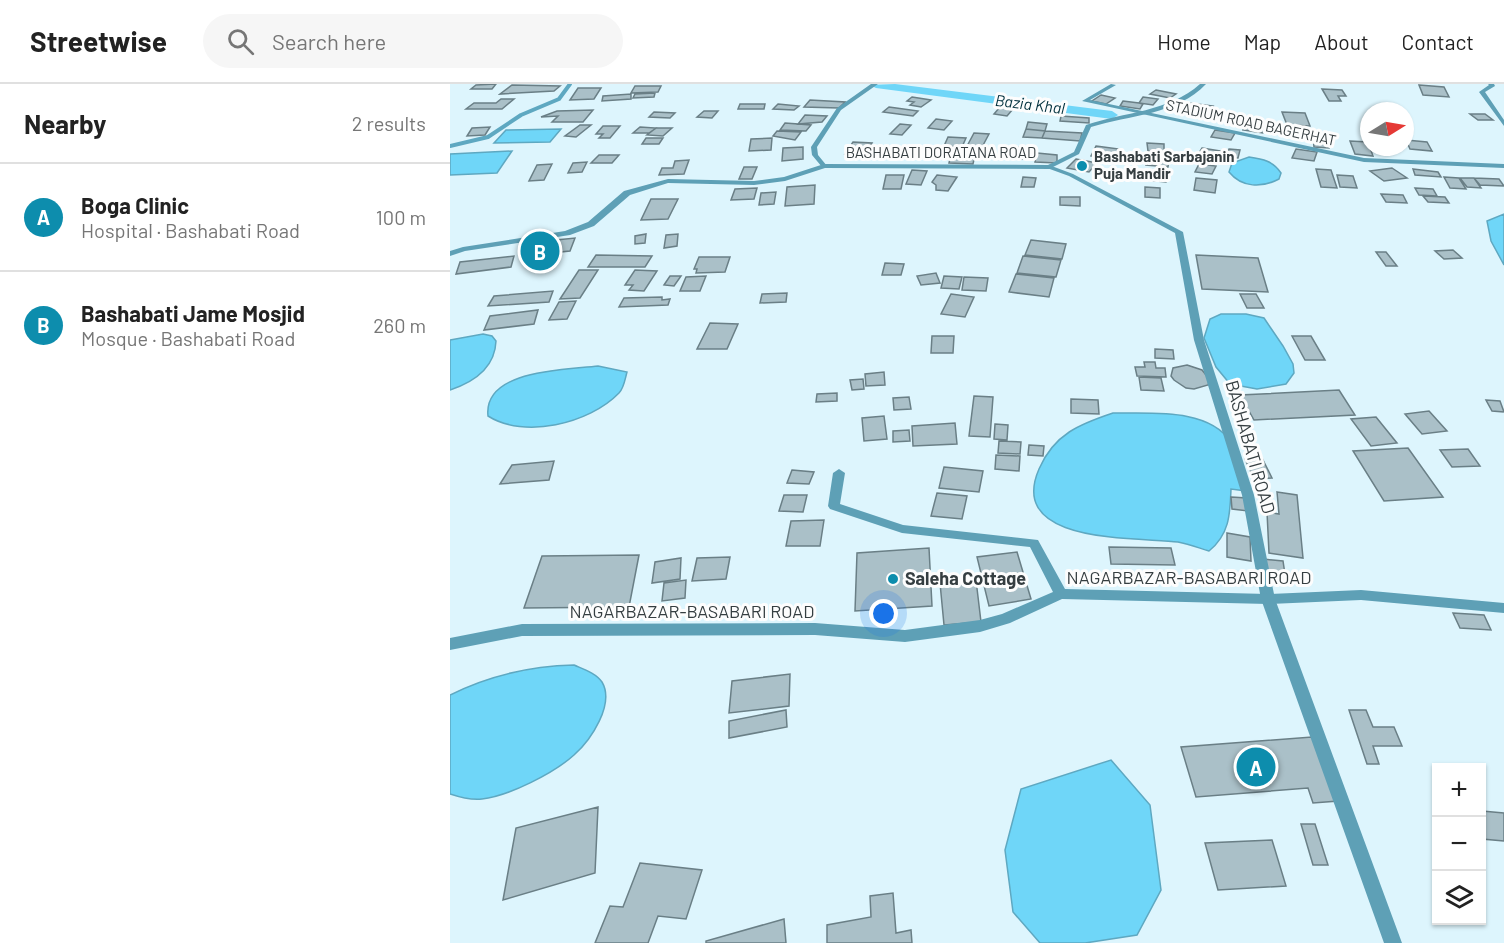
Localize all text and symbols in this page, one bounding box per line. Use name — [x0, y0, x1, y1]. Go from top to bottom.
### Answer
search box — [203, 14, 623, 68]
text: Streetwise — [30, 24, 167, 58]
icon: search — [224, 25, 257, 58]
text: Search here — [272, 28, 386, 54]
text: Home — [1157, 29, 1211, 54]
text: Map — [1244, 29, 1281, 54]
text: About — [1314, 29, 1369, 54]
text: Contact — [1402, 29, 1474, 54]
water label: Bazia Khal — [994, 90, 1067, 117]
street label: STADIUM ROAD BAGERHAT — [1164, 95, 1338, 149]
north arrow — [1360, 102, 1414, 156]
text: Nearby — [24, 108, 106, 139]
text: 2 results — [352, 111, 426, 135]
street label: BASHABATI DORATANA ROAD — [846, 143, 1036, 161]
place label: Bashabati Sarbajanin Puja Mandir — [1094, 147, 1234, 182]
marker: Bashabati Sarbajanin Puja Mandir — [1075, 159, 1089, 173]
text: Boga Clinic — [81, 192, 189, 218]
text: A — [37, 205, 50, 229]
text: 100 m — [376, 205, 426, 229]
text: Hospital · Bashabati Road — [81, 218, 300, 242]
pin: B — [520, 228, 560, 274]
text: Bashabati Jame Mosjid — [81, 300, 305, 326]
text: B — [37, 313, 50, 337]
text: 260 m — [373, 313, 426, 337]
text: Mosque · Bashabati Road — [81, 326, 295, 350]
street label: BASHABATI ROAD — [1221, 377, 1281, 516]
street label: NAGARBAZAR-BASABARI ROAD — [1067, 566, 1311, 588]
place label: Saleha Cottage — [905, 567, 1026, 589]
marker: Saleha Cottage — [886, 572, 900, 586]
your location — [869, 599, 898, 628]
street label: NAGARBAZAR-BASABARI ROAD — [570, 600, 814, 622]
pin: A — [1236, 744, 1276, 790]
map controls — [1432, 763, 1486, 925]
button: + — [1432, 763, 1486, 817]
button: − — [1432, 817, 1486, 871]
button: layers — [1432, 871, 1486, 925]

